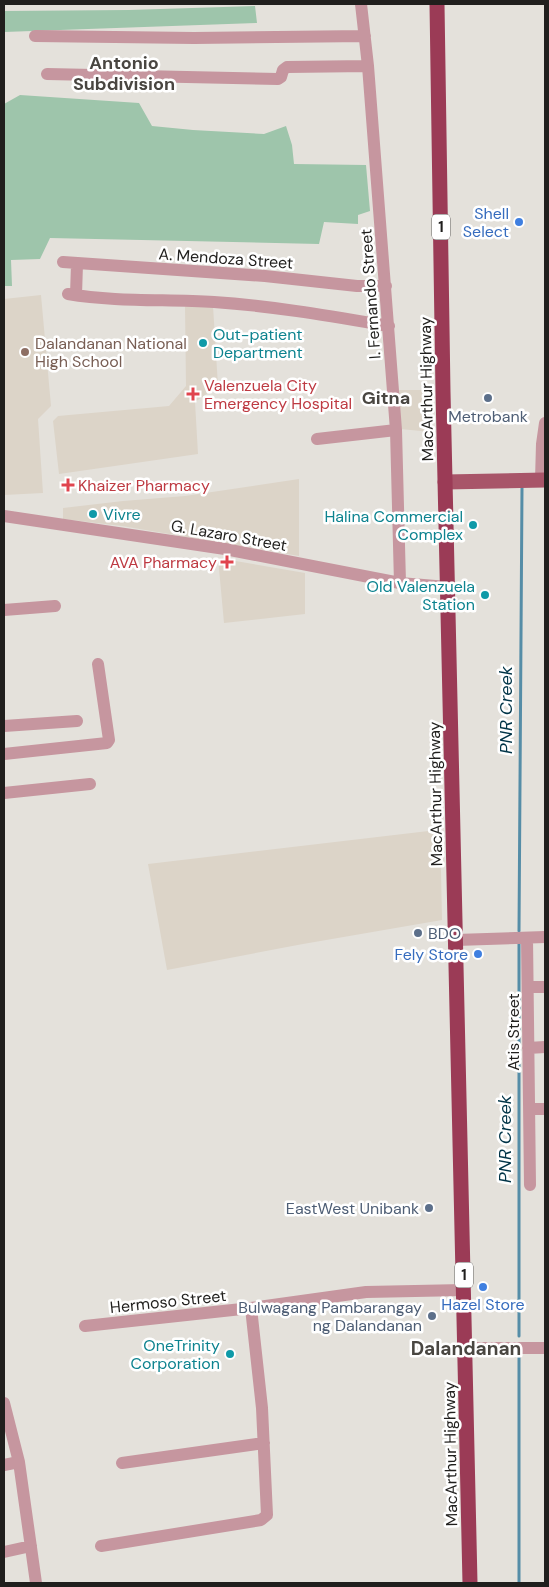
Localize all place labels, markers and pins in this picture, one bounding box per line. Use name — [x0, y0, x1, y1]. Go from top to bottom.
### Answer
place label: Shell Select — [463, 203, 509, 242]
marker: Shell Select — [513, 216, 525, 228]
place label: Out-patient Department — [213, 324, 303, 363]
place label: Dalandanan National High School — [35, 333, 187, 372]
marker: Out-patient Department — [197, 337, 209, 349]
marker: Dalandanan National High School — [19, 346, 31, 358]
place label: Valenzuela City Emergency Hospital — [204, 375, 352, 414]
marker: Valenzuela City Emergency Hospital — [186, 387, 200, 401]
marker: Metrobank — [482, 392, 494, 404]
place label: Metrobank — [448, 406, 528, 427]
place label: Khaizer Pharmacy — [78, 475, 210, 496]
marker: Khaizer Pharmacy — [62, 479, 74, 491]
place label: Vivre — [103, 504, 141, 525]
place label: Halina Commercial Complex — [324, 506, 463, 545]
marker: Vivre — [87, 508, 99, 520]
marker: Halina Commercial Complex — [467, 519, 479, 531]
place label: AVA Pharmacy — [110, 552, 217, 573]
marker: AVA Pharmacy — [221, 556, 233, 568]
place label: Old Valenzuela Station — [367, 576, 475, 615]
marker: Old Valenzuela Station — [479, 589, 491, 601]
place label: BDO — [428, 923, 461, 944]
marker: BDO — [412, 927, 424, 939]
place label: Fely Store — [394, 944, 468, 965]
marker: Fely Store — [472, 948, 484, 960]
place label: EastWest Unibank — [286, 1198, 419, 1219]
marker: EastWest Unibank — [423, 1202, 435, 1214]
marker: Hazel Store — [477, 1281, 489, 1293]
place label: Hazel Store — [441, 1294, 525, 1315]
place label: Bulwagang Pambarangay ng Dalandanan — [238, 1297, 422, 1336]
marker: Bulwagang Pambarangay ng Dalandanan — [426, 1310, 438, 1322]
place label: OneTrinity Corporation — [130, 1335, 220, 1374]
marker: OneTrinity Corporation — [224, 1348, 236, 1360]

